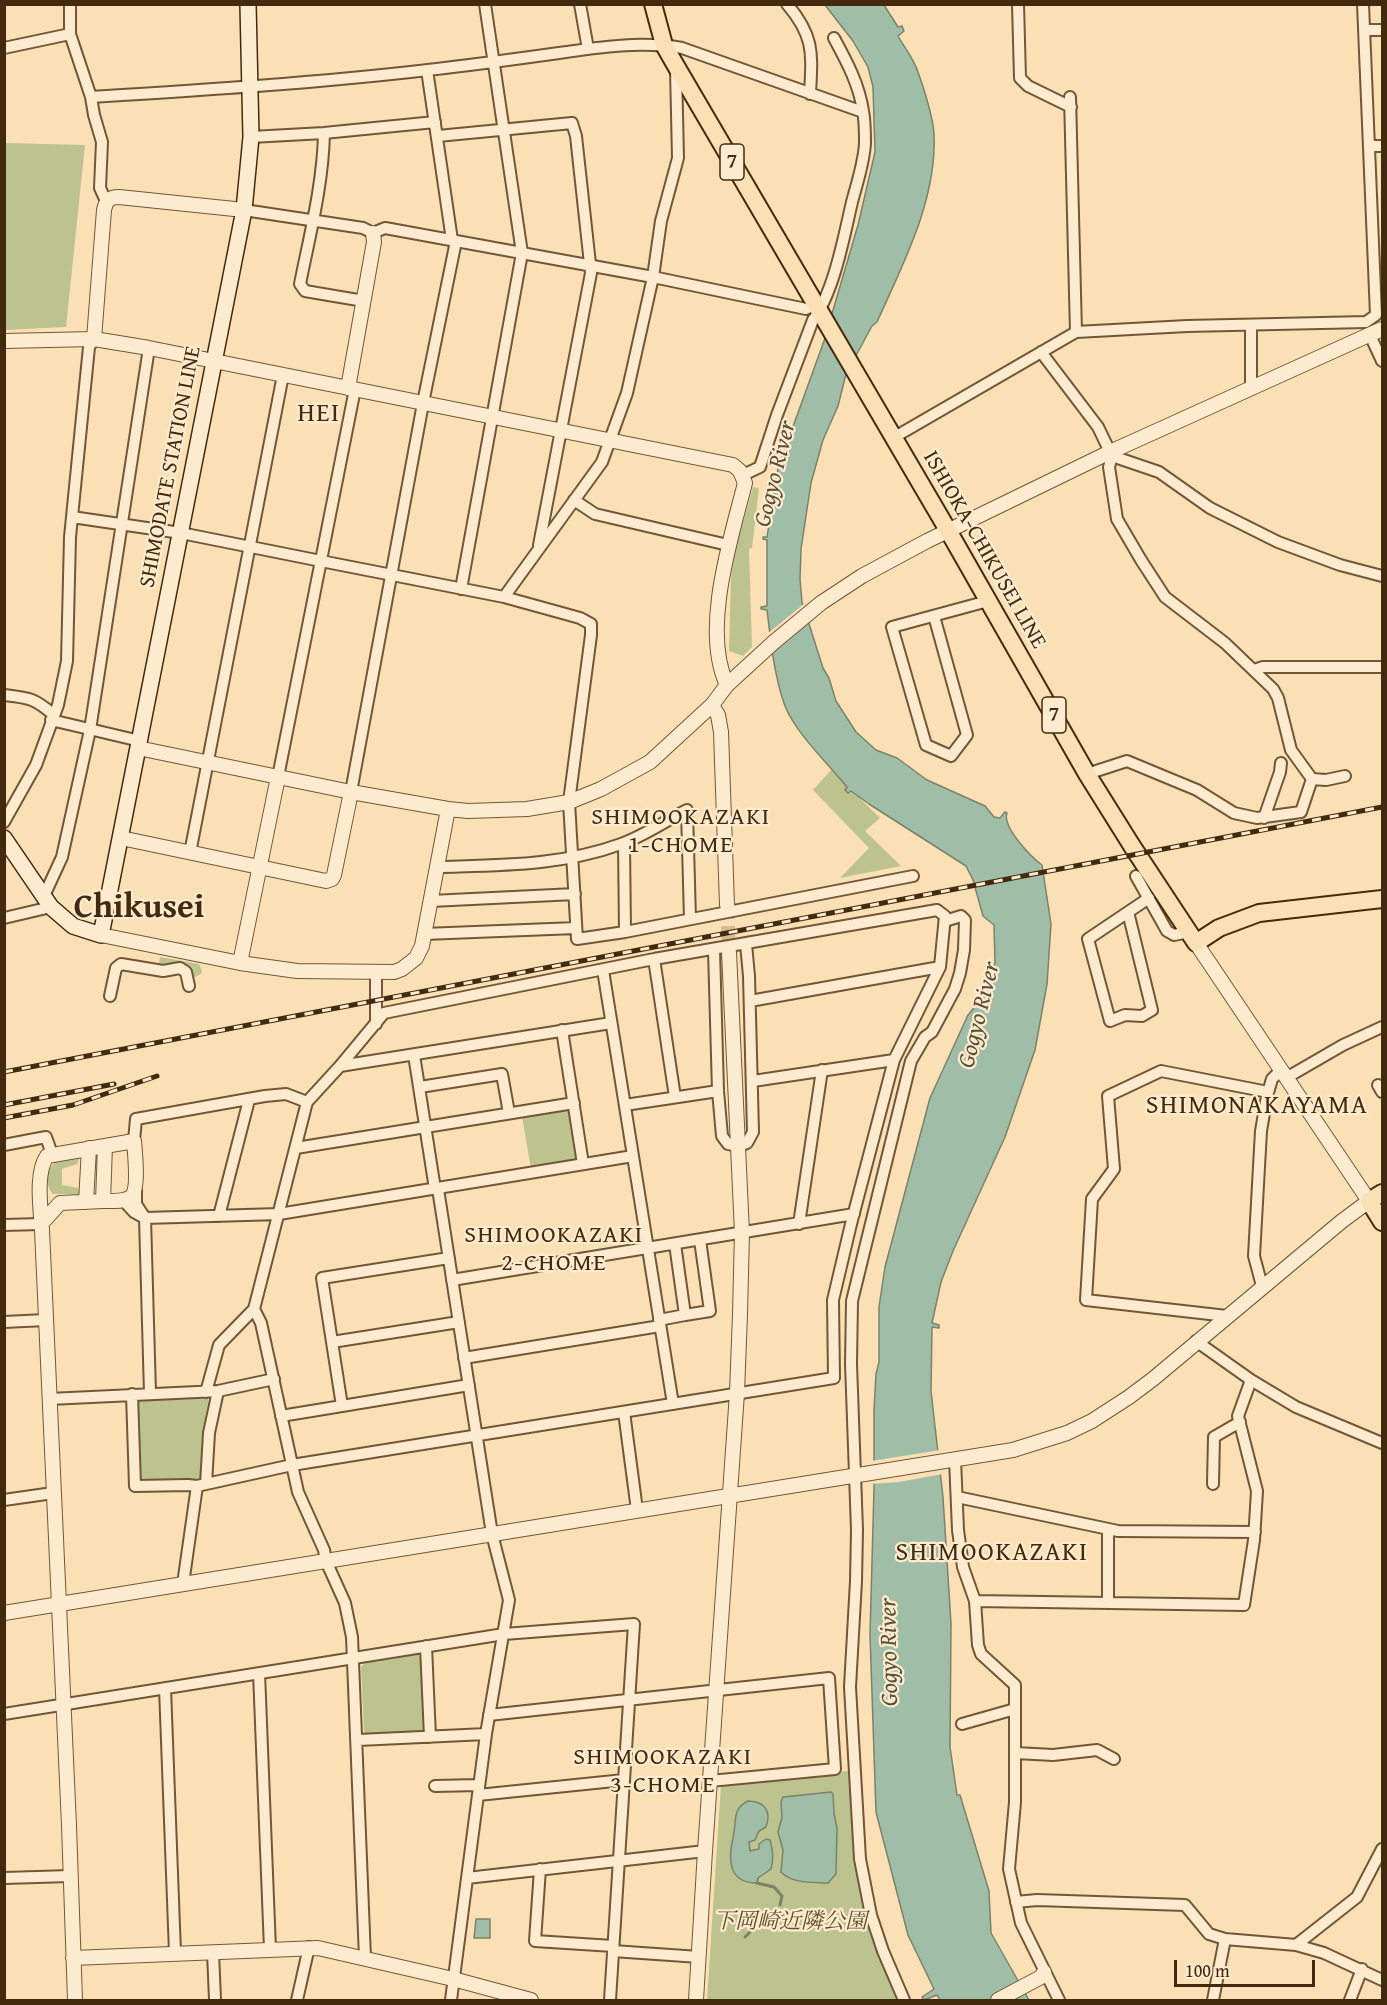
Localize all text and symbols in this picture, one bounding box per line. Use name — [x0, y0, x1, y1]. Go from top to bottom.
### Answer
road number: 7 — [720, 144, 744, 180]
street label: SHIMODATE STATION LINE — [135, 344, 207, 590]
district label: HEI — [298, 398, 340, 430]
water label: Gogyo River — [749, 418, 803, 530]
street label: ISHIOKA-CHIKUSEI LINE — [917, 447, 1051, 653]
road number: 7 — [1042, 697, 1066, 733]
district label: SHIMOOKAZAKI 1-CHOME — [591, 804, 771, 860]
district label: Chikusei — [74, 888, 204, 928]
water label: Gogyo River — [953, 959, 1007, 1071]
district label: SHIMONAKAYAMA — [1146, 1090, 1368, 1122]
district label: SHIMOOKAZAKI 2-CHOME — [464, 1222, 644, 1278]
district label: SHIMOOKAZAKI — [896, 1537, 1088, 1569]
water label: Gogyo River — [875, 1598, 905, 1706]
district label: SHIMOOKAZAKI 3-CHOME — [573, 1744, 753, 1800]
park label: 下岡崎近隣公園 — [713, 1909, 867, 1935]
scale bar — [1177, 1948, 1318, 1986]
text: 100 m — [1185, 1957, 1230, 1984]

